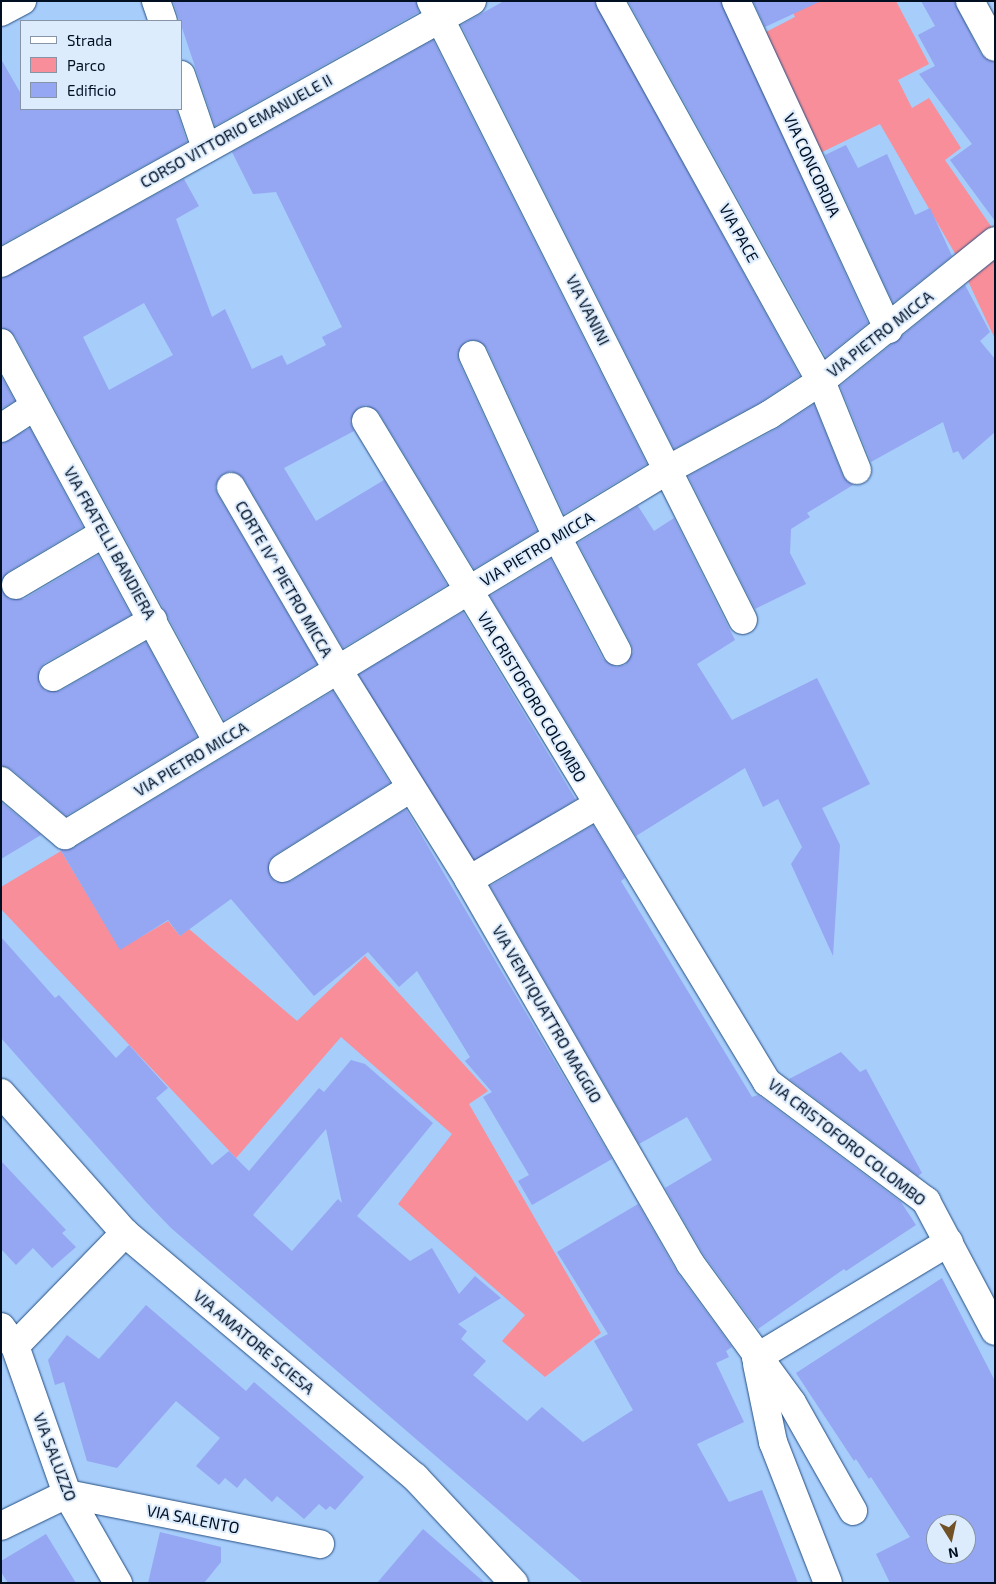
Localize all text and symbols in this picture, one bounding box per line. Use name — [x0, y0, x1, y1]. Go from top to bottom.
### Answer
legend — [20, 20, 182, 110]
text: Strada — [67, 31, 112, 49]
text: Parco — [67, 56, 106, 74]
street label: CORSO VITTORIO EMANUELE II — [136, 70, 336, 192]
text: Edificio — [67, 81, 116, 99]
street label: VIA CONCORDIA — [779, 110, 845, 220]
street label: VIA PACE — [715, 200, 763, 266]
street label: VIA VANINI — [562, 271, 614, 349]
street label: VIA PIETRO MICCA — [823, 287, 937, 381]
street label: VIA FRATELLI BANDIERA — [60, 463, 160, 623]
street label: CORTE IV^ PIETRO MICCA — [231, 497, 337, 661]
street label: VIA PIETRO MICCA — [476, 507, 598, 591]
street label: VIA CRISTOFORO COLOMBO — [473, 608, 591, 786]
street label: VIA PIETRO MICCA — [130, 717, 252, 801]
street label: VIA VENTIQUATTRO MAGGIO — [488, 921, 606, 1107]
street label: VIA CRISTOFORO COLOMBO — [764, 1074, 930, 1210]
street label: VIA AMATORE SCIESA — [189, 1286, 319, 1398]
street label: VIA SALUZZO — [29, 1410, 81, 1504]
street label: VIA SALENTO — [145, 1501, 241, 1537]
north arrow — [926, 1514, 976, 1564]
text: N — [947, 1544, 960, 1563]

